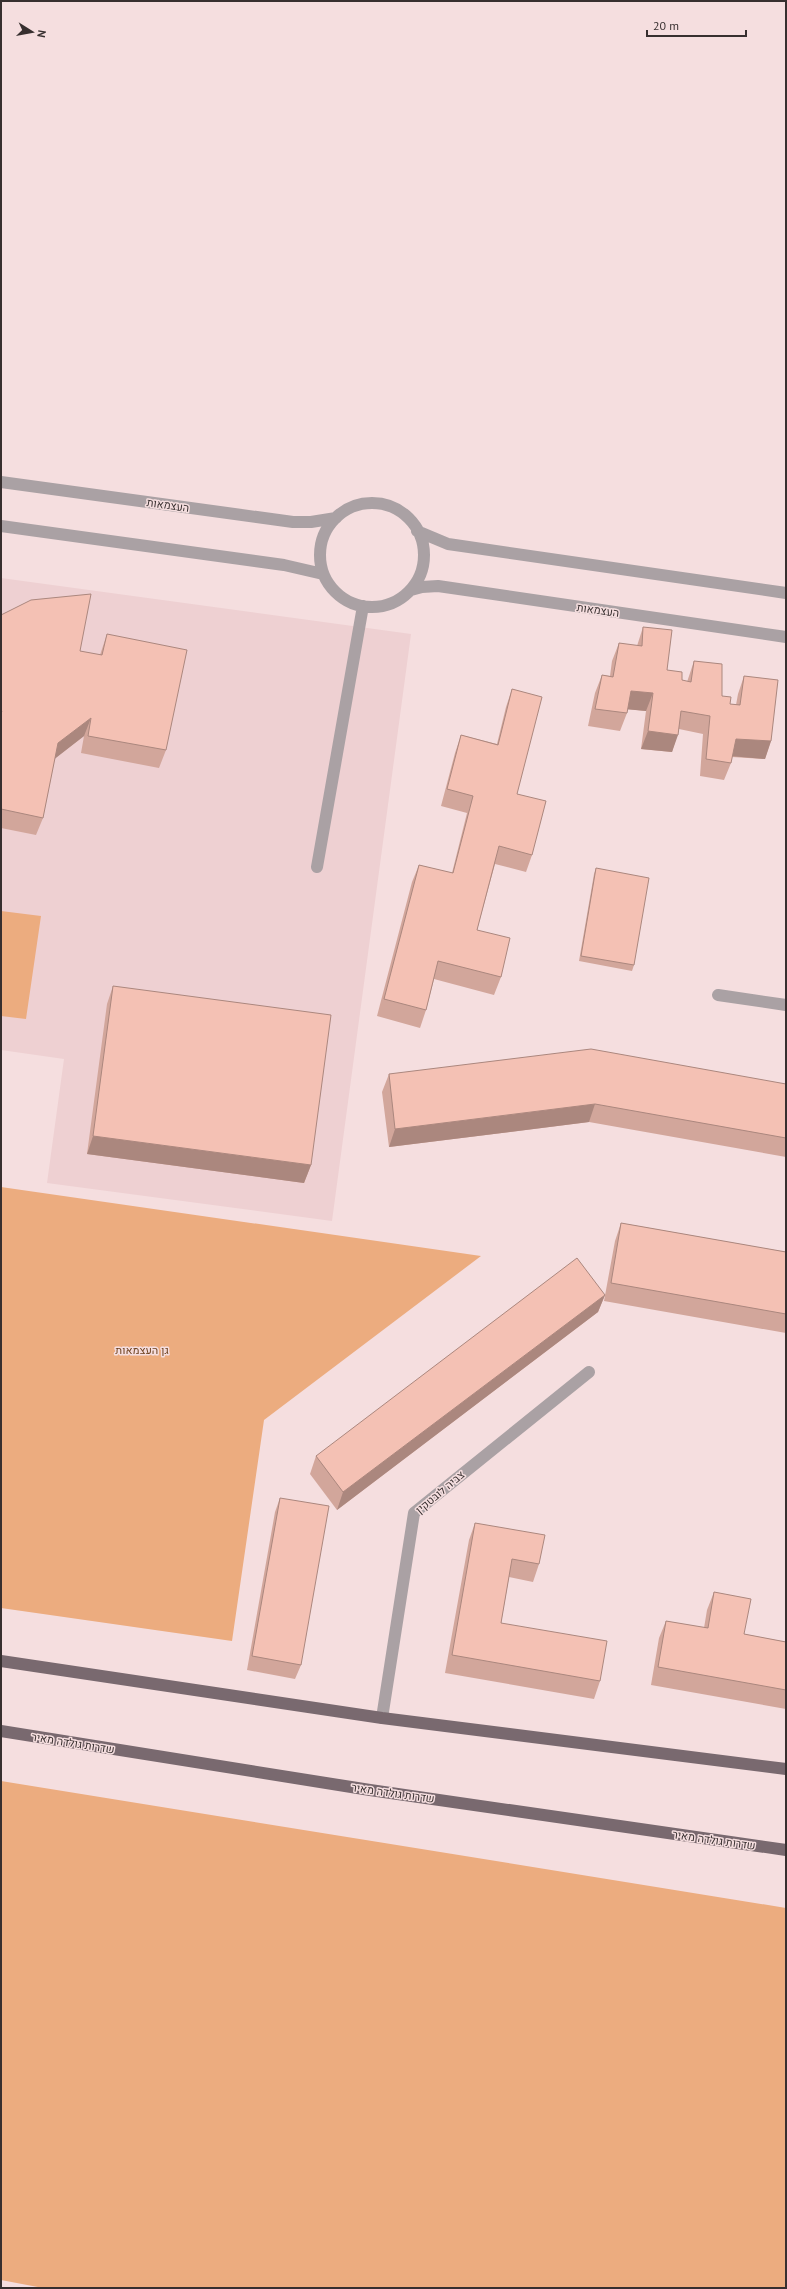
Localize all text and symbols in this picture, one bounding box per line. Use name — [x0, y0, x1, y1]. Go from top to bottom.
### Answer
north arrow — [12, 12, 52, 52]
scale bar — [647, 12, 746, 38]
text: 20 m — [653, 18, 679, 33]
text: N — [34, 29, 49, 39]
street label: העצמאות — [146, 495, 190, 515]
street label: העצמאות — [576, 600, 620, 620]
park label: גן העצמאות — [115, 1343, 169, 1357]
street label: צביה לובטקין — [413, 1468, 467, 1516]
street label: שדרות גולדה מאיר — [30, 1730, 116, 1756]
street label: שדרות גולדה מאיר — [350, 1780, 436, 1806]
street label: שדרות גולדה מאיר — [671, 1827, 757, 1853]

